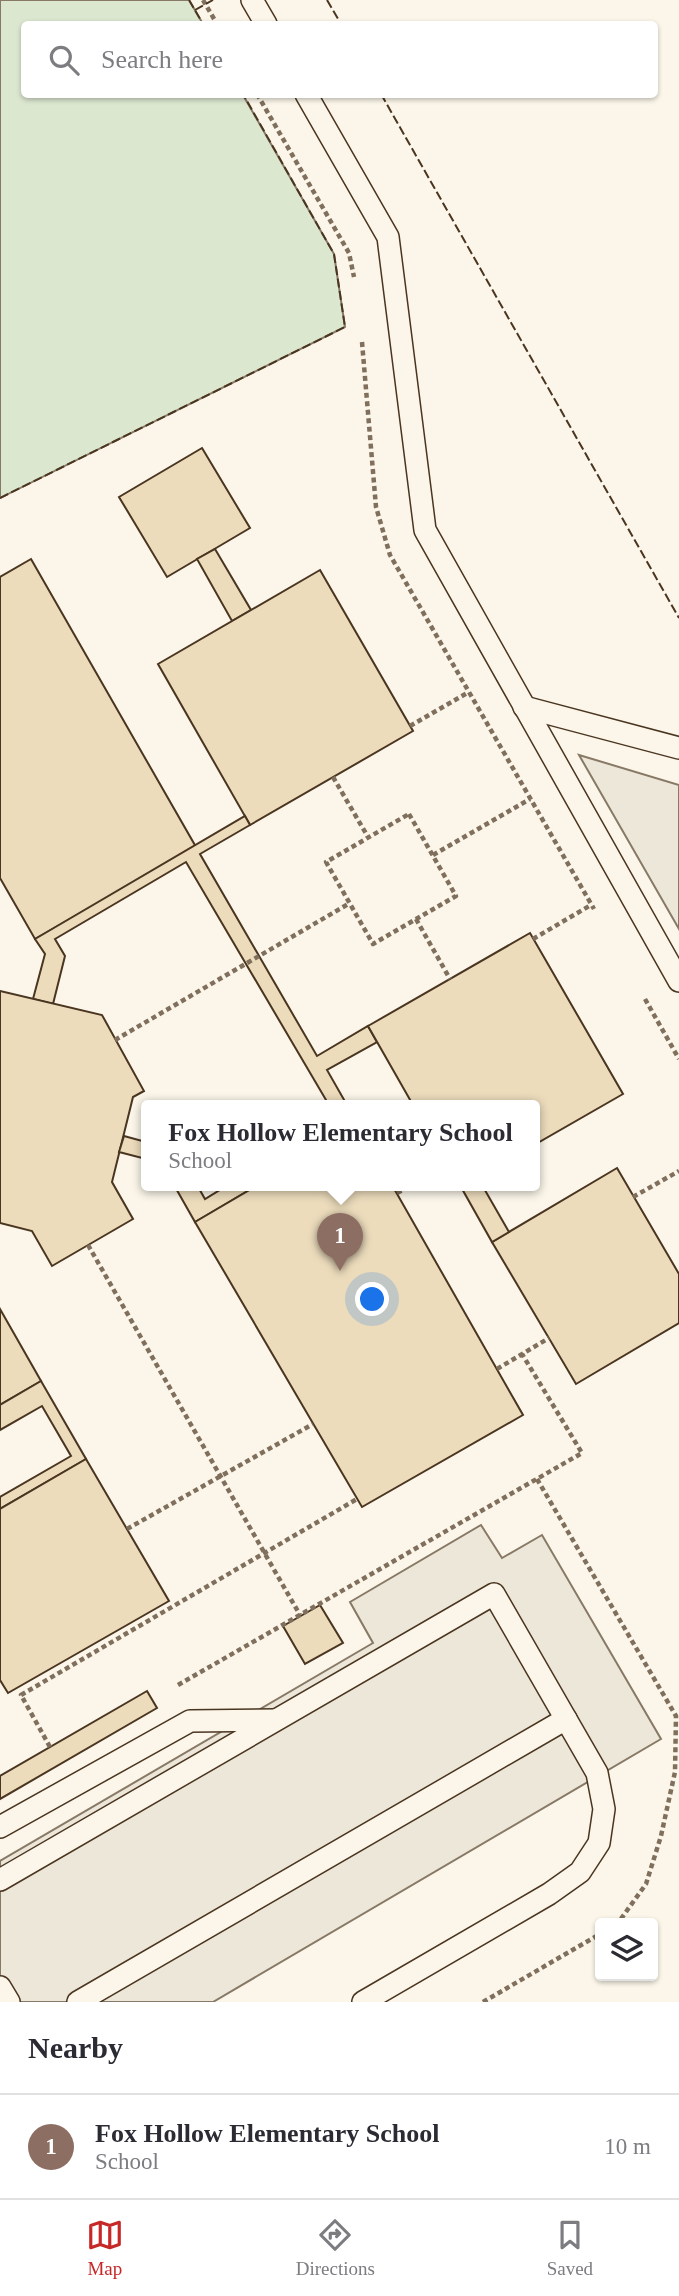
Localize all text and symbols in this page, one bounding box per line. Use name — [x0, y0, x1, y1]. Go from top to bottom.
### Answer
search box — [21, 21, 658, 98]
icon: search — [45, 41, 83, 79]
text: Search here — [101, 45, 223, 74]
popup — [141, 1100, 540, 1191]
text: Fox Hollow Elementary School — [168, 1118, 513, 1147]
text: School — [168, 1148, 232, 1173]
pin: 1 — [317, 1213, 363, 1271]
your location — [355, 1282, 389, 1316]
map controls — [595, 1918, 658, 1981]
button: layers — [595, 1918, 658, 1981]
text: Nearby — [28, 2031, 123, 2064]
text: Fox Hollow Elementary School — [95, 2119, 439, 2148]
text: 1 — [45, 2134, 57, 2159]
text: 10 m — [604, 2134, 651, 2159]
text: School — [95, 2149, 159, 2174]
tab: Map — [86, 2216, 124, 2280]
tab: Directions — [296, 2216, 375, 2280]
tab: Saved — [547, 2216, 593, 2280]

